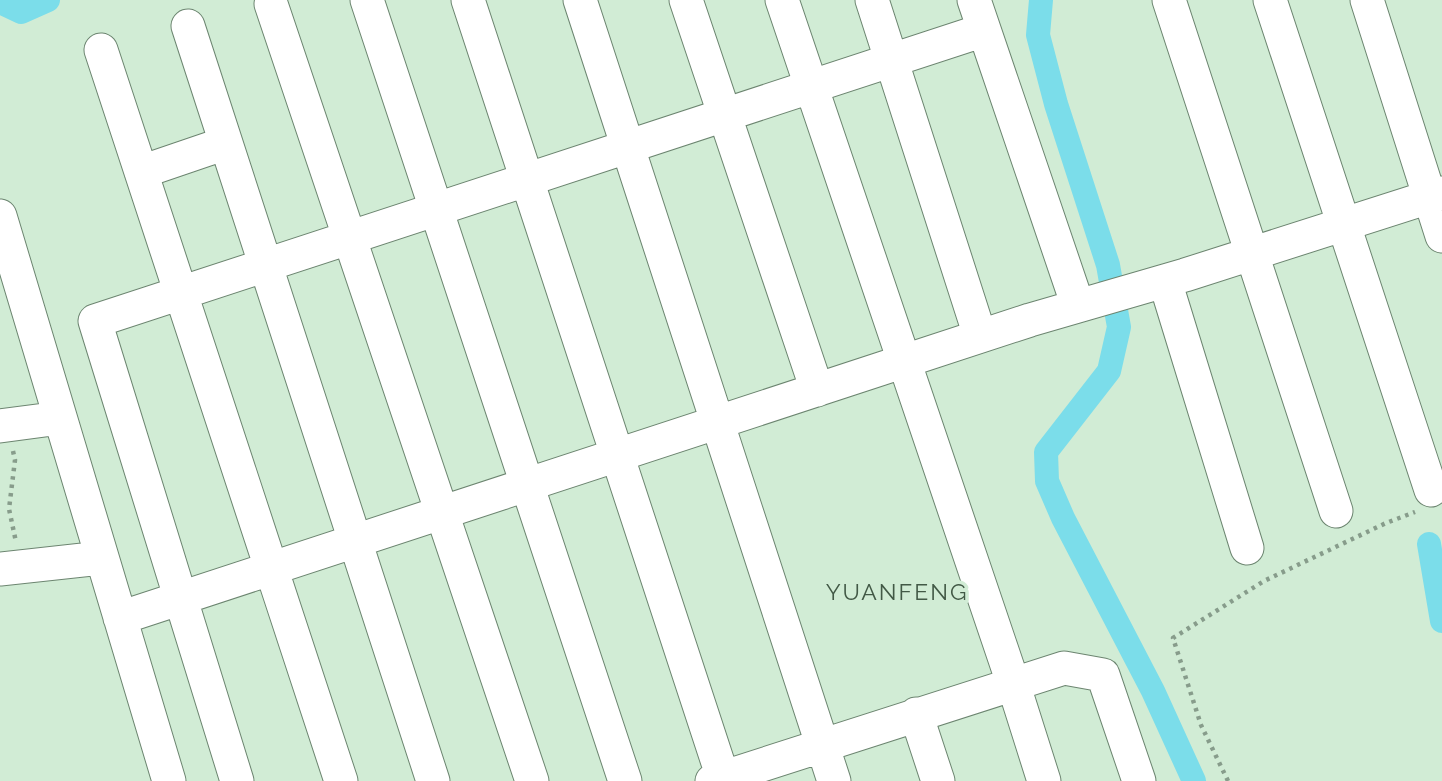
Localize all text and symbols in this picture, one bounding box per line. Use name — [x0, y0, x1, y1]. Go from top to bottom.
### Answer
district label: YUANFENG — [826, 578, 968, 605]

